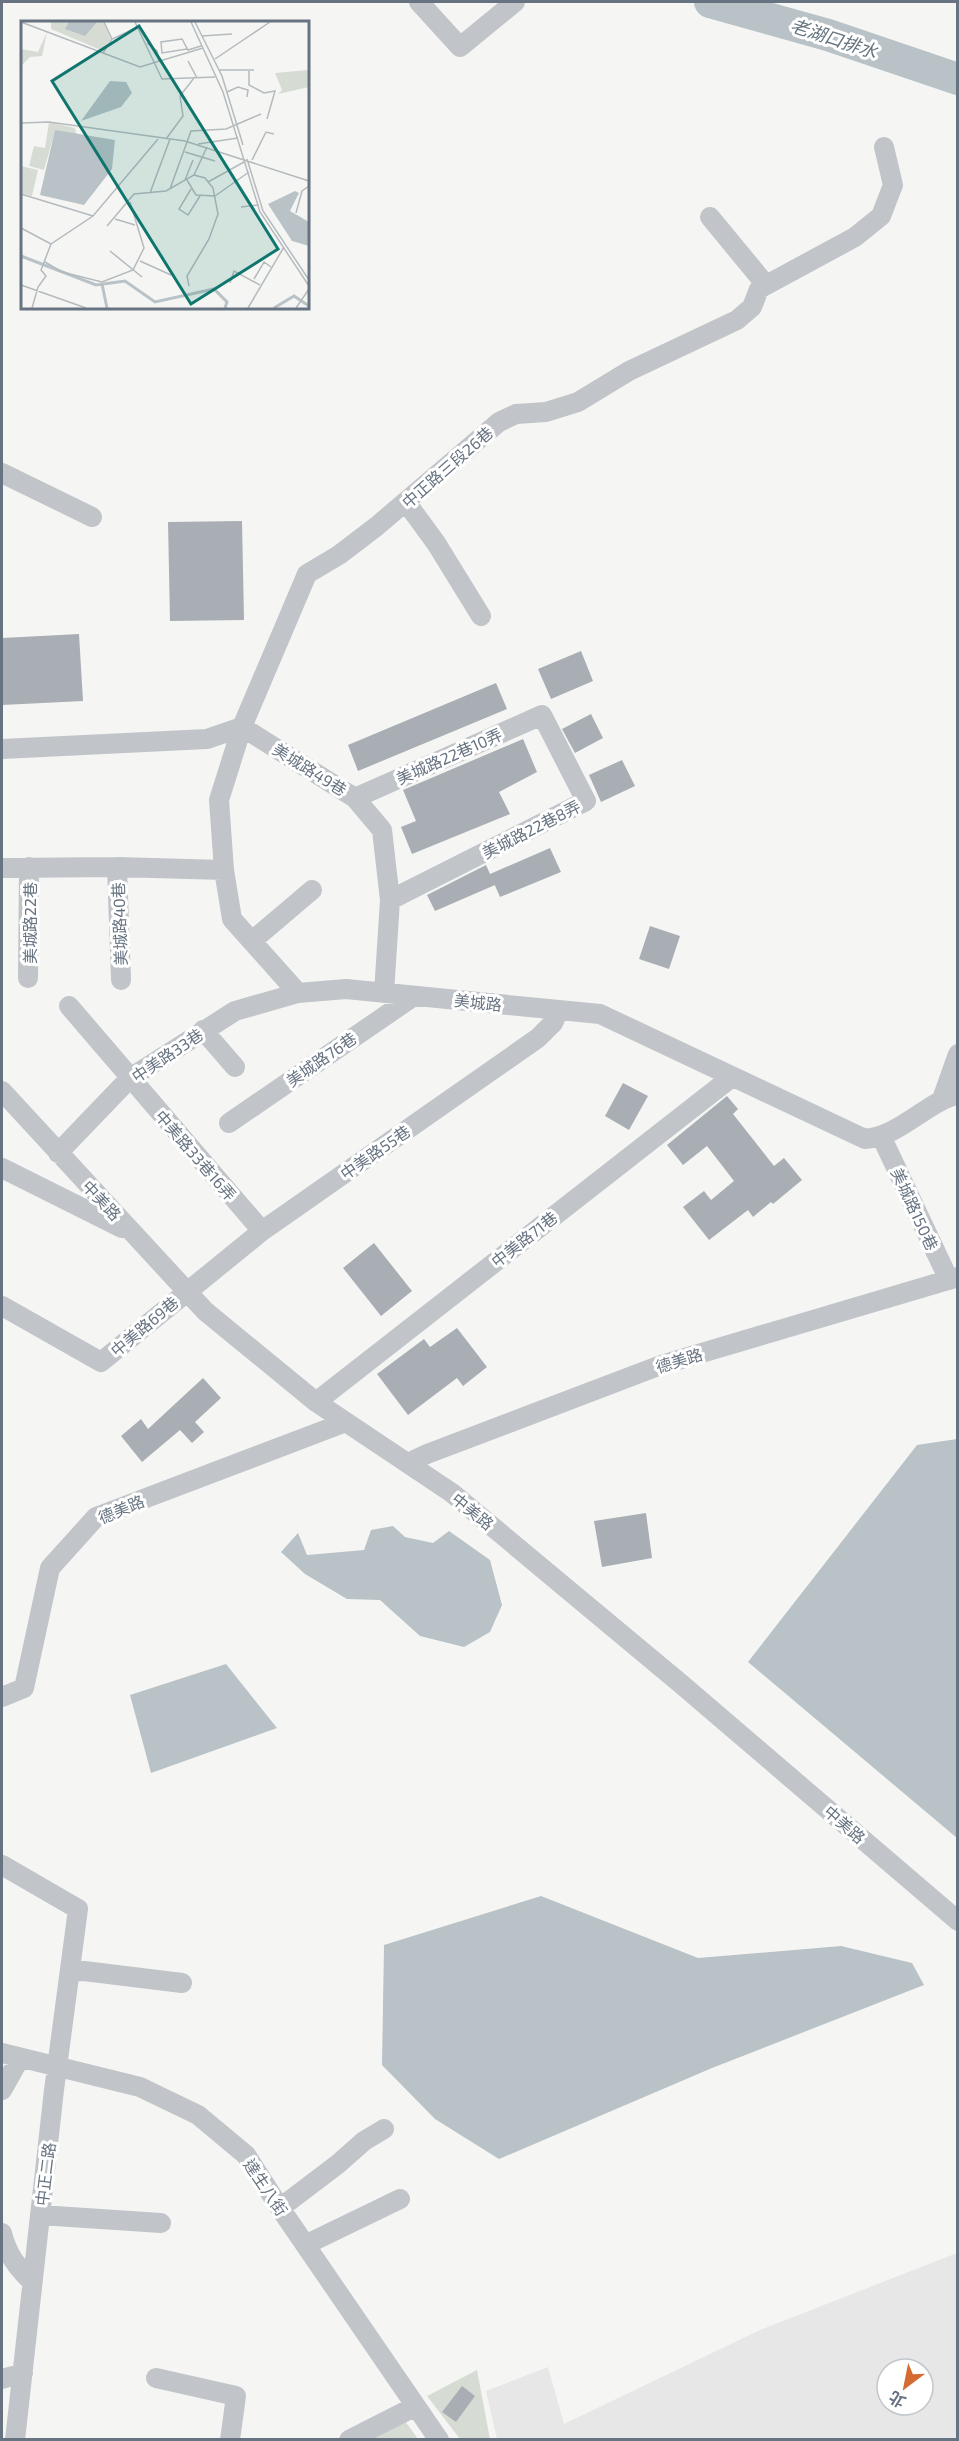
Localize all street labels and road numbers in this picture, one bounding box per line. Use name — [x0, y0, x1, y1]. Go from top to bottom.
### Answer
street label: 中正路三段26巷 — [398, 422, 496, 512]
street label: 美城路22巷10弄 — [393, 724, 505, 788]
street label: 美城路49巷 — [270, 739, 350, 799]
street label: 美城路22巷8弄 — [479, 796, 583, 862]
street label: 美城路22巷 — [20, 882, 39, 964]
street label: 美城路40巷 — [108, 882, 130, 966]
street label: 美城路 — [453, 990, 503, 1014]
street label: 中美路33巷 — [128, 1024, 206, 1086]
street label: 美城路76巷 — [282, 1028, 360, 1090]
street label: 中美路33巷16弄 — [152, 1106, 240, 1204]
street label: 中美路55巷 — [336, 1121, 414, 1183]
street label: 美城路150巷 — [888, 1165, 942, 1253]
street label: 中美路 — [79, 1176, 125, 1224]
street label: 中美路71巷 — [487, 1207, 561, 1271]
street label: 中美路69巷 — [106, 1292, 182, 1360]
street label: 德美路 — [653, 1344, 705, 1376]
street label: 中美路 — [448, 1489, 498, 1533]
street label: 德美路 — [95, 1491, 147, 1527]
street label: 中美路 — [821, 1801, 869, 1847]
street label: 中正二路 — [32, 2141, 58, 2207]
street label: 達生八街 — [240, 2155, 292, 2219]

